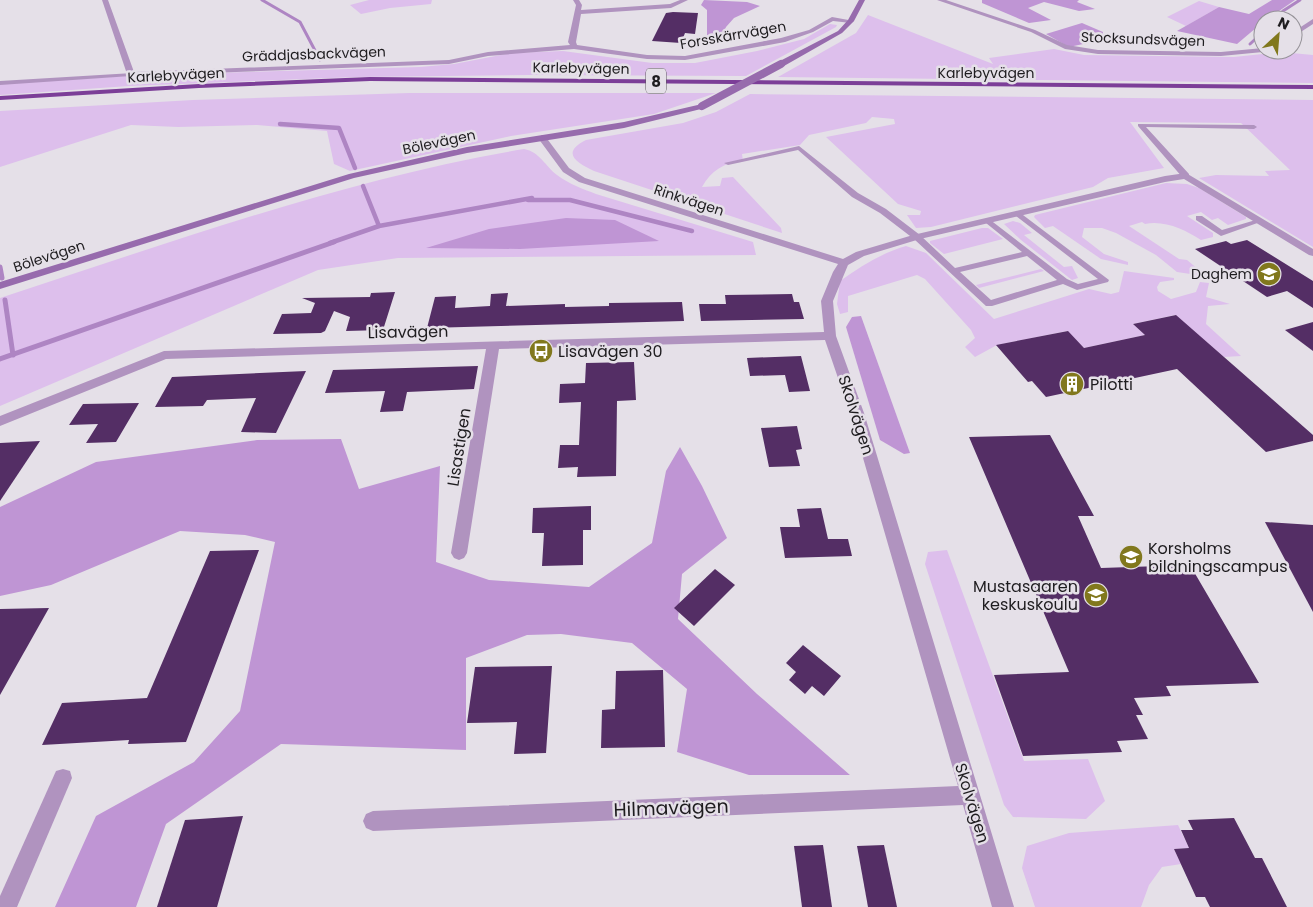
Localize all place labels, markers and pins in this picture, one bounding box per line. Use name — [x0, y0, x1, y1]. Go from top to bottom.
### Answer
school or university icon: Daghem — [1256, 261, 1282, 287]
place label: Daghem — [1191, 264, 1252, 284]
bus stop icon: Lisavägen 30 — [528, 338, 554, 364]
place label: Lisavägen 30 — [558, 340, 663, 363]
building icon: Pilotti — [1059, 371, 1085, 397]
place label: Pilotti — [1090, 373, 1133, 396]
place label: Korsholms bildningscampus — [1148, 537, 1288, 578]
school or university icon: Korsholms bildningscampus — [1118, 544, 1144, 570]
place label: Mustasaaren keskuskoulu — [973, 575, 1078, 616]
school or university icon: Mustasaaren keskuskoulu — [1083, 582, 1109, 608]

